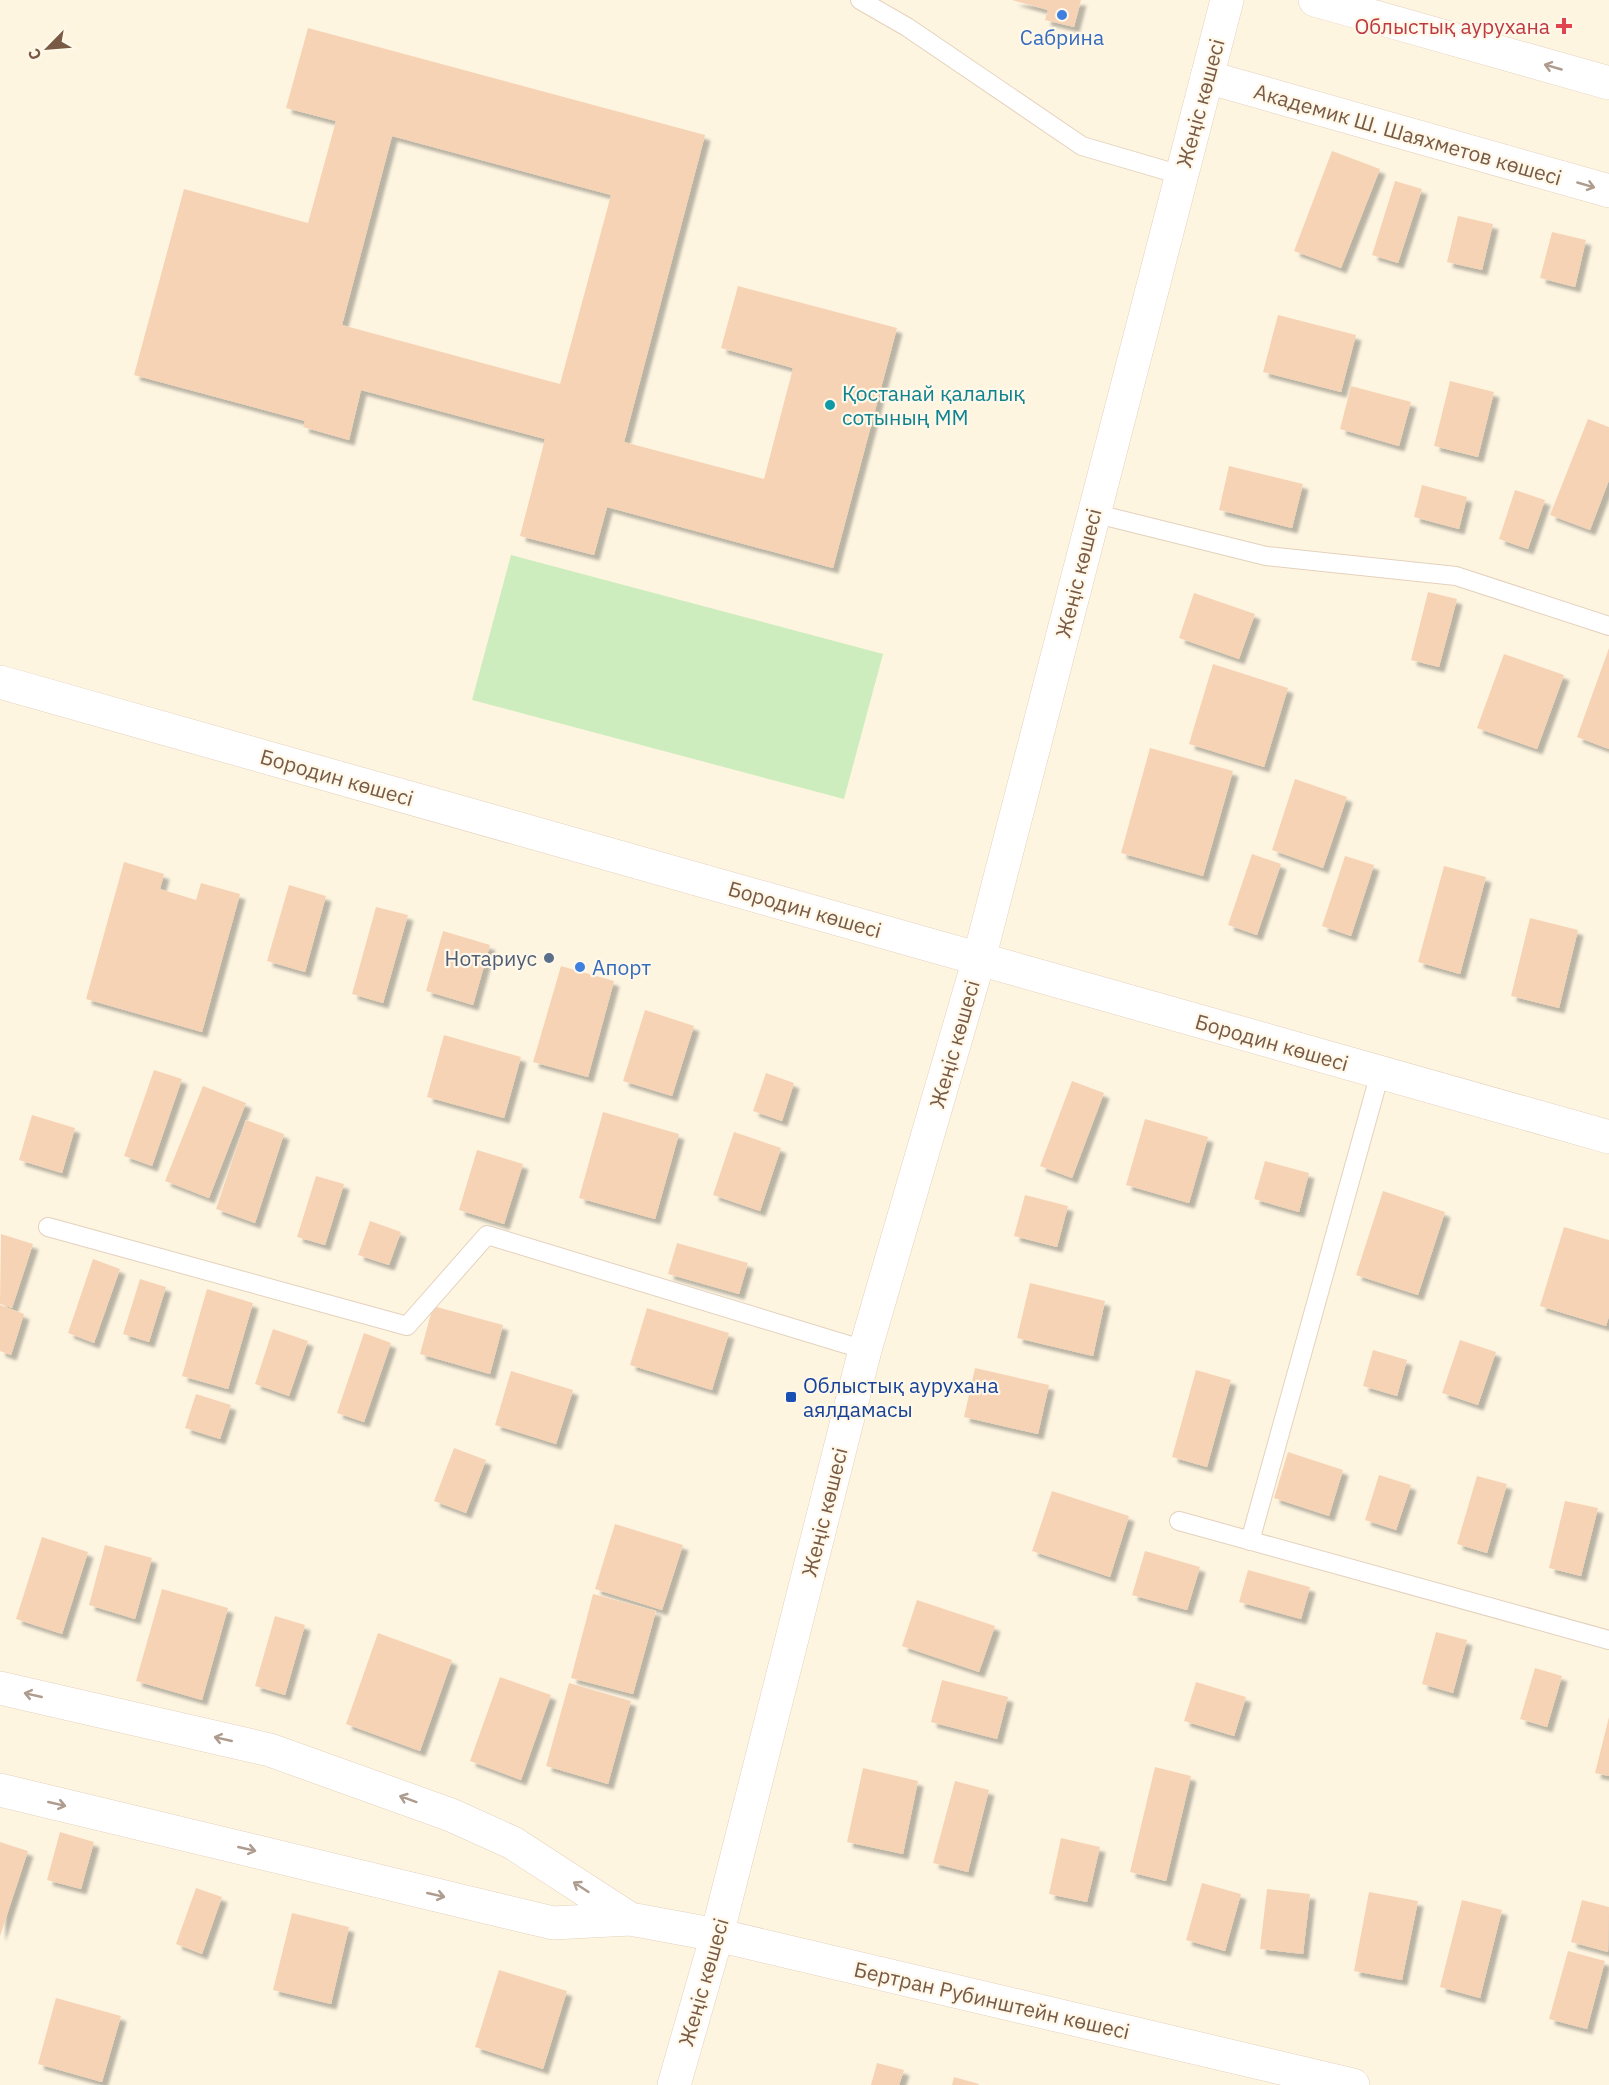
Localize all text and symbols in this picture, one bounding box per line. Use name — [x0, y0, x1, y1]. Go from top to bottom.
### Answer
marker: Сабрина — [1055, 8, 1069, 22]
place label: Облыстық аурухана — [1354, 12, 1550, 40]
marker: Облыстық аурухана — [1555, 17, 1573, 35]
north arrow — [18, 18, 78, 78]
place label: Сабрина — [1020, 23, 1104, 51]
street label: Жеңіс көшесі — [1169, 35, 1231, 171]
text: С — [23, 45, 46, 63]
one-way arrow — [1544, 61, 1563, 72]
street label: Академик Ш. Шаяхметов көшесі — [1251, 77, 1565, 191]
one-way arrow — [1576, 180, 1595, 191]
place label: Қостанай қалалық сотының ММ — [842, 379, 1025, 431]
marker: Қостанай қалалық сотының ММ — [823, 398, 837, 412]
street label: Жеңіс көшесі — [1048, 505, 1108, 641]
street label: Бородин көшесі — [257, 742, 417, 812]
street label: Бородин көшесі — [725, 874, 885, 944]
place label: Нотариус — [445, 944, 537, 972]
marker: Нотариус — [542, 951, 556, 965]
place label: Апорт — [592, 953, 651, 981]
marker: Апорт — [573, 960, 587, 974]
street label: Жеңіс көшесі — [922, 977, 986, 1111]
street label: Бородин көшесі — [1192, 1007, 1352, 1077]
place label: Облыстық аурухана аялдамасы — [803, 1371, 999, 1423]
marker: Облыстық аурухана аялдамасы — [784, 1390, 798, 1404]
street label: Жеңіс көшесі — [794, 1444, 854, 1580]
one-way arrow — [24, 1689, 43, 1701]
one-way arrow — [214, 1733, 233, 1744]
one-way arrow — [399, 1793, 418, 1804]
one-way arrow — [47, 1798, 66, 1810]
one-way arrow — [237, 1844, 256, 1856]
one-way arrow — [573, 1881, 590, 1893]
one-way arrow — [426, 1889, 445, 1901]
street label: Жеңіс көшесі — [671, 1915, 735, 2049]
street label: Бертран Рубинштейн көшесі — [851, 1955, 1133, 2045]

